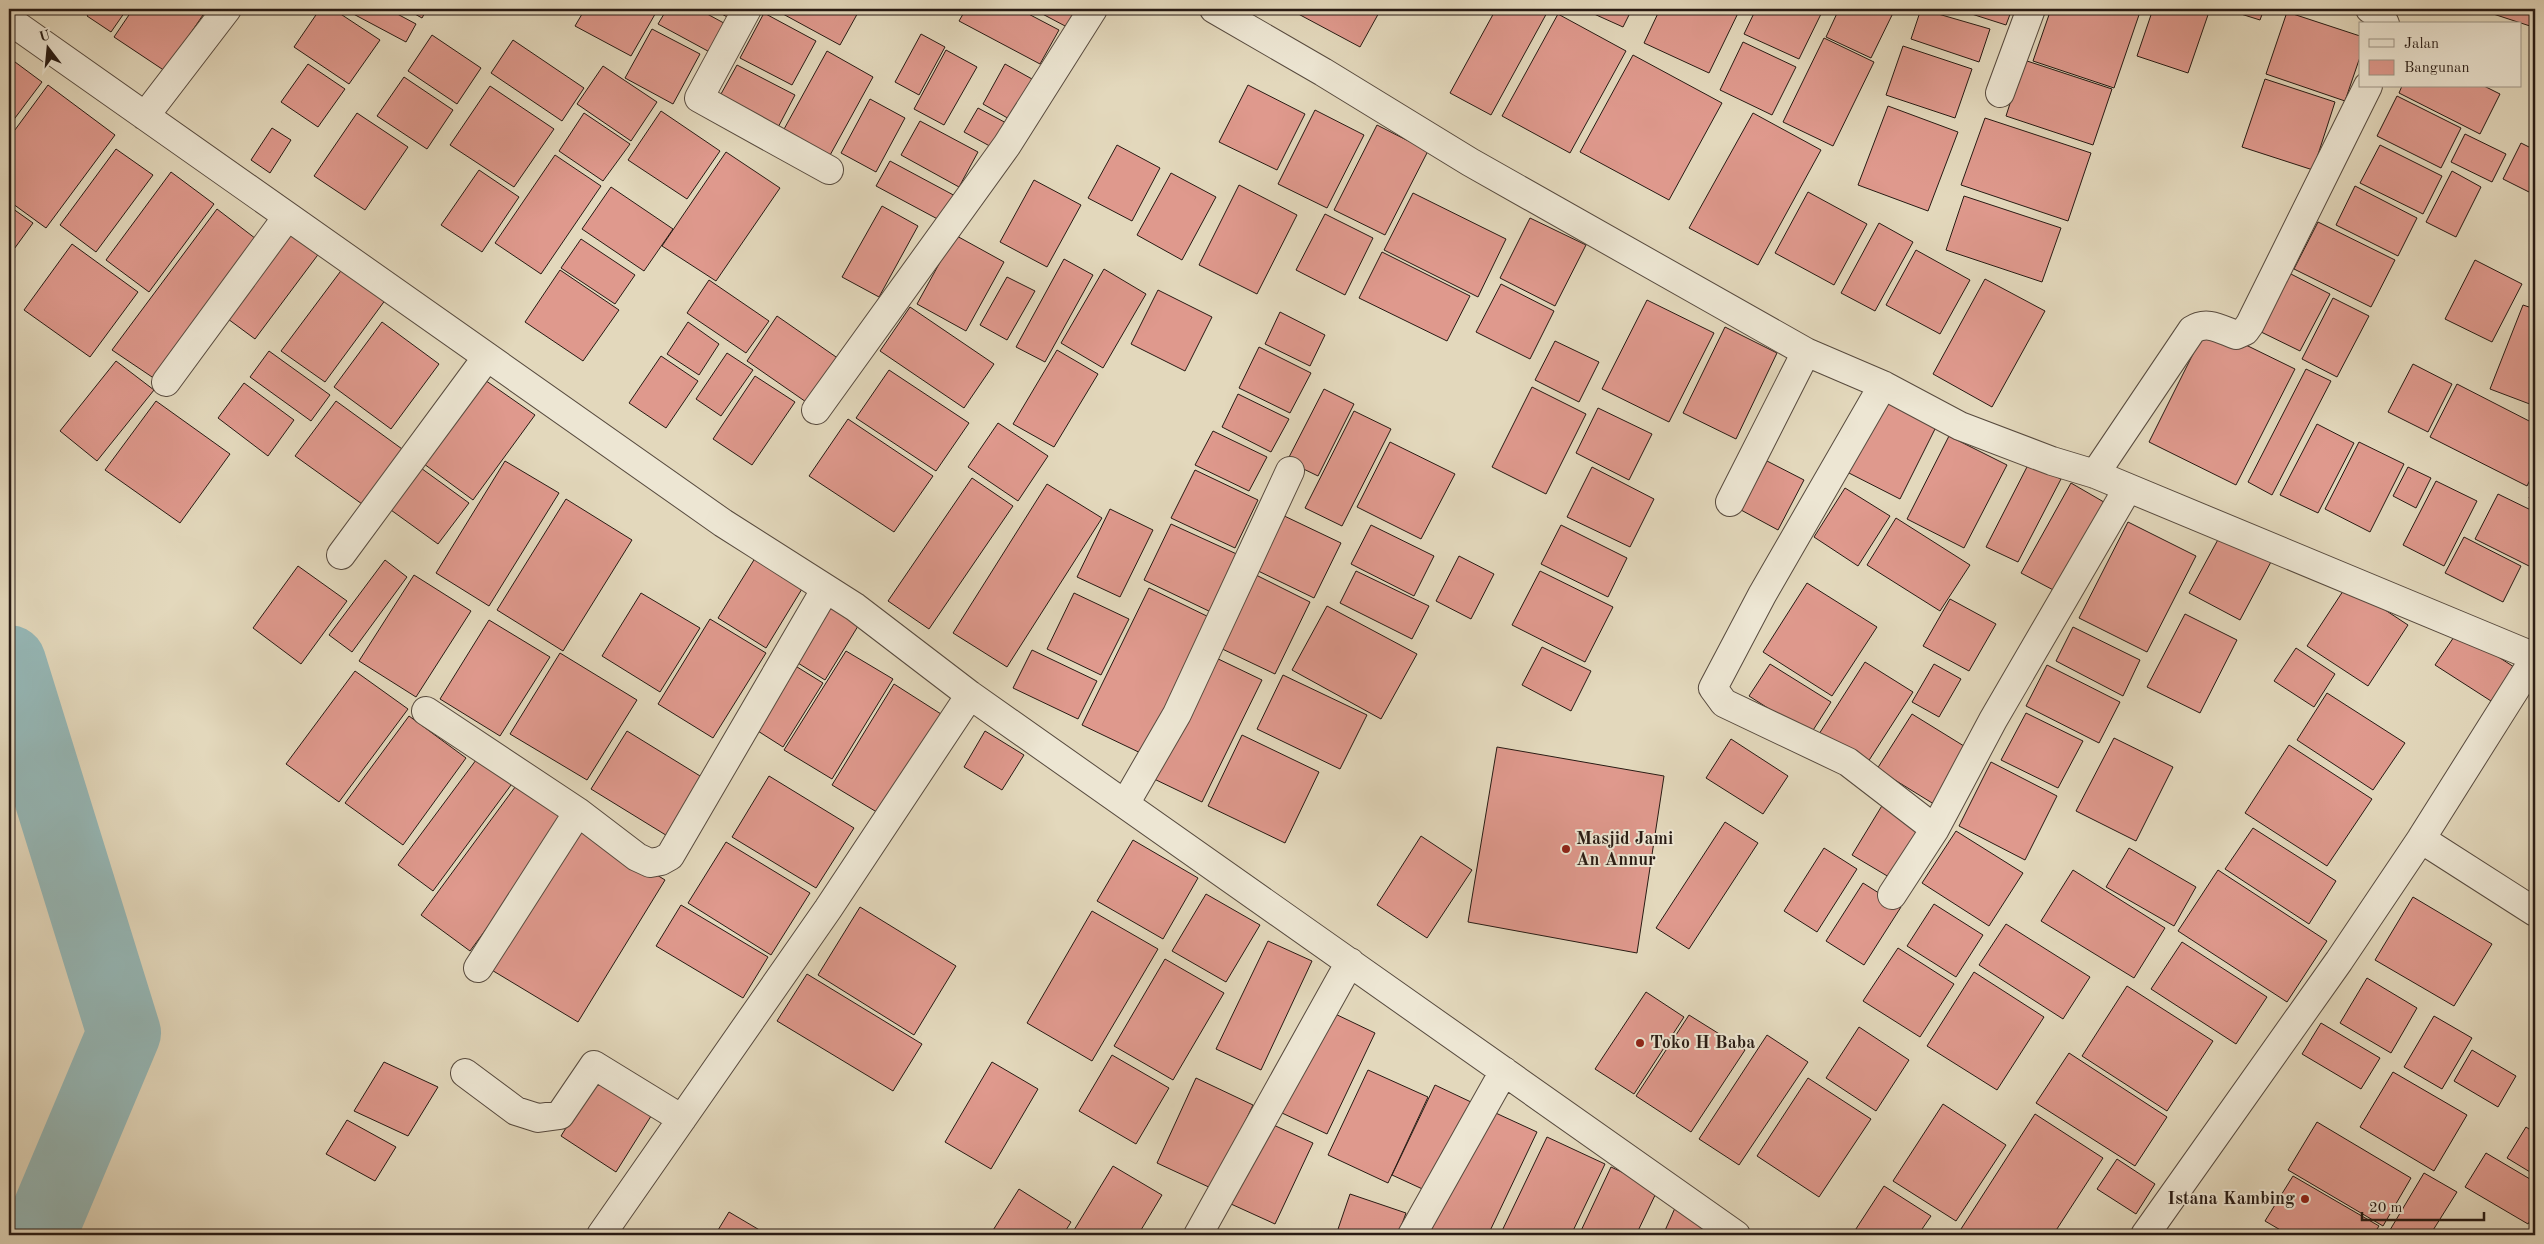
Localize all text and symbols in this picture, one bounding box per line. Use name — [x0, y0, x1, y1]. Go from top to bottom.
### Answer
north arrow — [22, 22, 72, 72]
legend — [2359, 22, 2522, 88]
text: U — [37, 28, 52, 45]
text: Jalan — [2404, 37, 2439, 52]
text: Bangunan — [2404, 61, 2470, 76]
place label: Masjid Jami An Annur — [1576, 830, 1673, 869]
marker: Masjid Jami An Annur — [1560, 843, 1572, 855]
place label: Toko H Baba — [1650, 1034, 1755, 1052]
marker: Toko H Baba — [1634, 1037, 1646, 1049]
scale bar — [2362, 1189, 2484, 1221]
place label: Istana Kambing — [2167, 1190, 2295, 1208]
marker: Istana Kambing — [2299, 1193, 2311, 1205]
text: 20 m — [2369, 1201, 2403, 1216]

